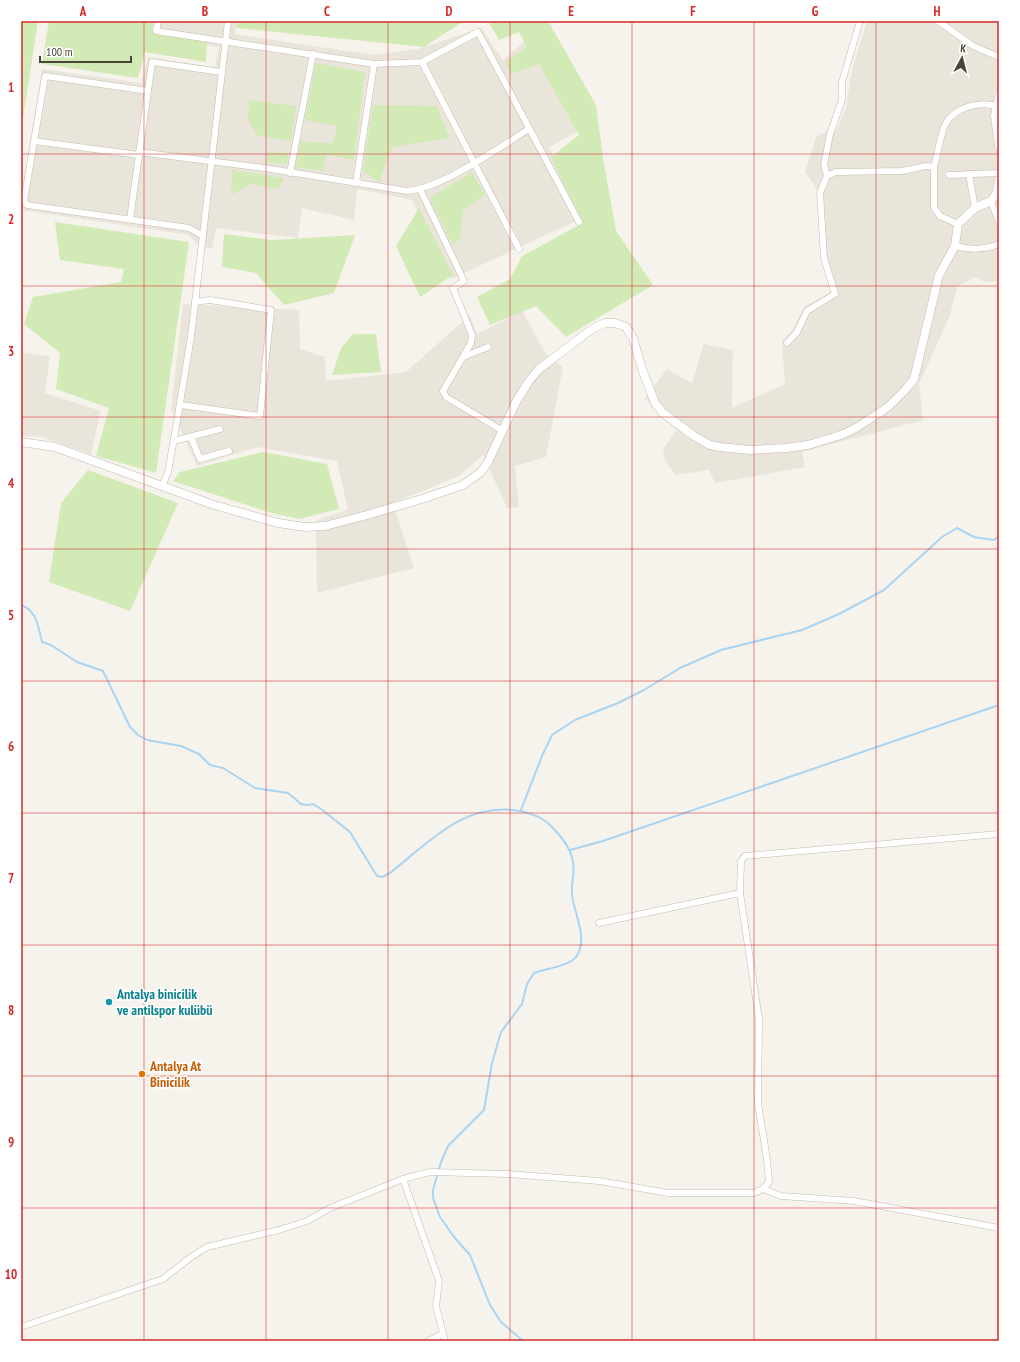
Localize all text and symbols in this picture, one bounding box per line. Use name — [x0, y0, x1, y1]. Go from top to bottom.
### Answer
text: A — [79, 3, 87, 20]
text: B — [202, 3, 208, 20]
text: C — [324, 3, 330, 20]
text: D — [446, 3, 453, 20]
text: E — [568, 3, 574, 20]
text: F — [690, 3, 696, 20]
text: G — [812, 3, 819, 20]
text: H — [934, 3, 941, 20]
scale bar — [40, 38, 131, 64]
north arrow — [942, 38, 982, 78]
text: K — [960, 41, 967, 55]
text: 100 m — [46, 44, 73, 59]
text: 1 — [8, 79, 14, 96]
text: 2 — [8, 211, 14, 228]
text: 3 — [8, 343, 14, 360]
text: 4 — [8, 475, 15, 492]
text: 5 — [8, 607, 14, 624]
text: 6 — [8, 738, 14, 755]
text: 7 — [8, 870, 14, 887]
place label: Antalya binicilik ve antilspor kulübü — [116, 985, 213, 1019]
marker: Antalya binicilik ve antilspor kulübü — [104, 997, 114, 1007]
text: 8 — [8, 1002, 14, 1019]
place label: Antalya At Binicilik — [149, 1057, 201, 1091]
marker: Antalya At Binicilik — [137, 1069, 147, 1079]
text: 9 — [8, 1134, 14, 1151]
text: 10 — [5, 1266, 17, 1283]

